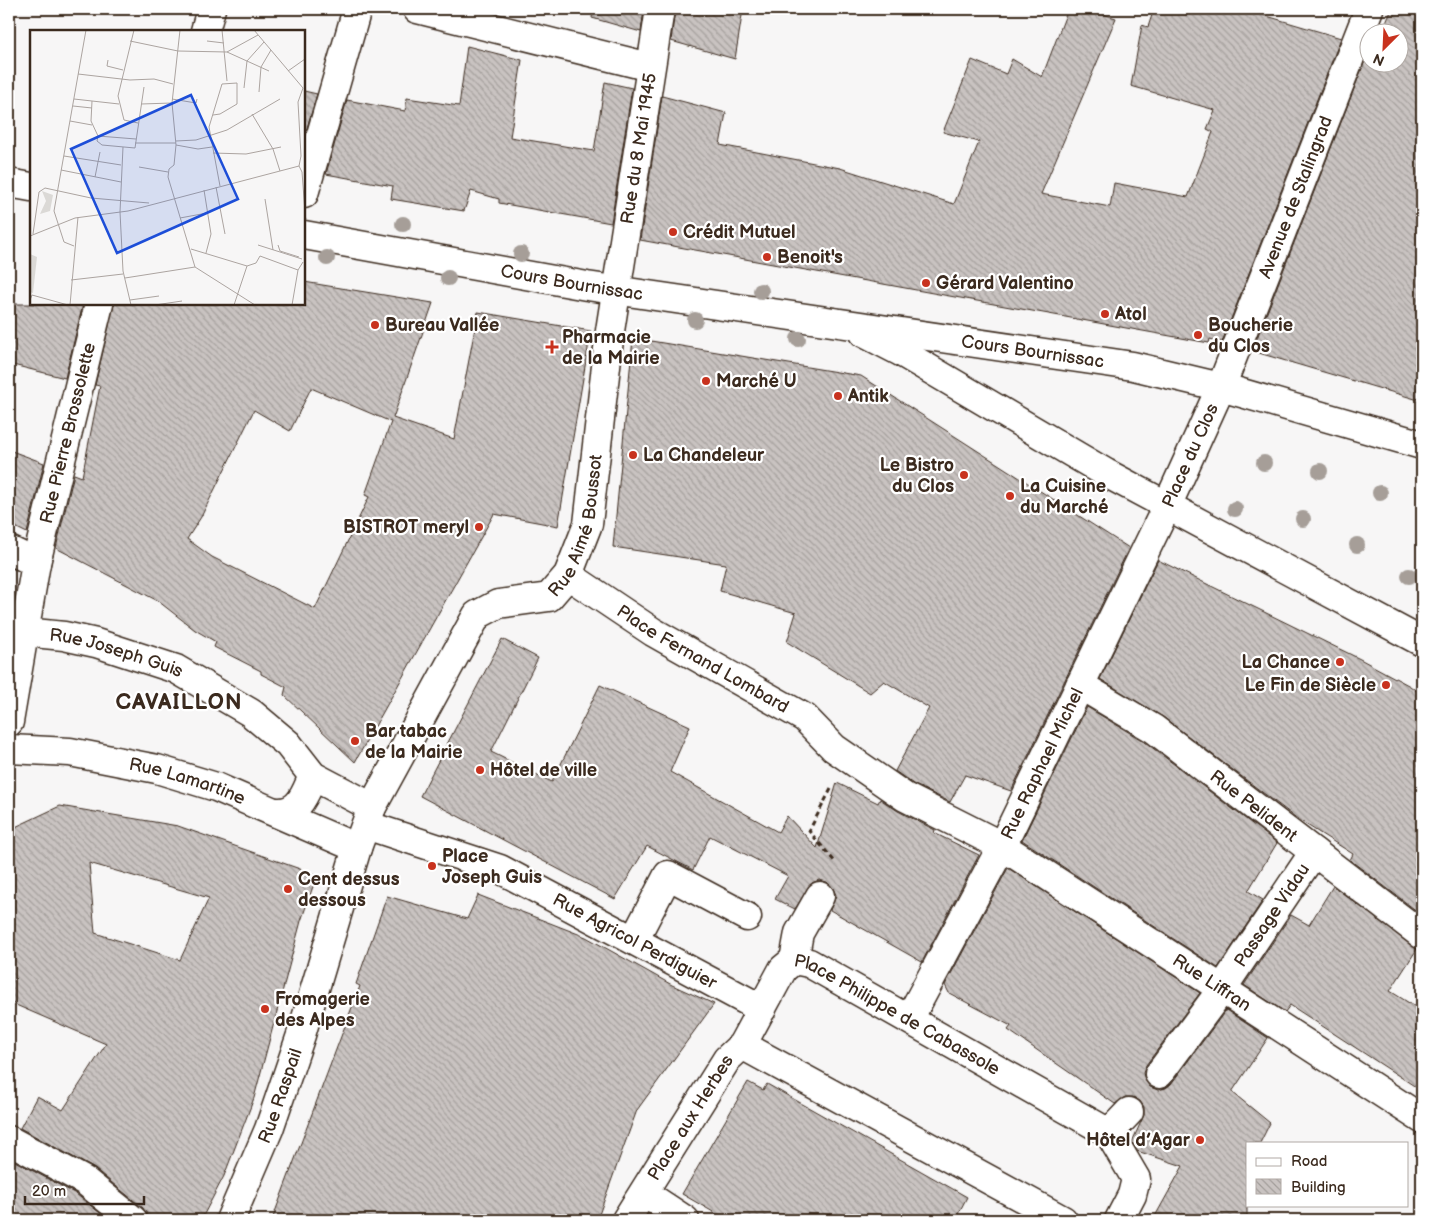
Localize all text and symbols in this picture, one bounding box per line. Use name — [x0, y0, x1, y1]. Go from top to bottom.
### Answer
north arrow — [1358, 22, 1408, 72]
inset map — [30, 30, 305, 305]
text: N — [1371, 50, 1387, 69]
street label: Rue du 8 Mai 1945 — [617, 72, 661, 226]
street label: Avenue de Stalingrad — [1255, 113, 1337, 281]
place label: Crédit Mutuel — [683, 222, 796, 243]
marker: Crédit Mutuel — [667, 226, 679, 238]
place label: Benoit's — [777, 247, 843, 268]
marker: Benoit's — [761, 251, 773, 263]
street label: Cours Bournissac — [499, 261, 644, 305]
place label: Gérard Valentino — [936, 273, 1074, 294]
marker: Gérard Valentino — [920, 277, 932, 289]
place label: Atol — [1114, 304, 1147, 325]
marker: Atol — [1099, 308, 1111, 320]
place label: Bureau Vallée — [385, 315, 499, 336]
place label: Boucherie du Clos — [1208, 315, 1293, 357]
marker: Bureau Vallée — [369, 319, 381, 331]
place label: Pharmacie de la Mairie — [562, 327, 660, 369]
marker: Boucherie du Clos — [1192, 329, 1204, 341]
street label: Cours Bournissac — [960, 331, 1105, 373]
street label: Rue Pierre Brossolette — [36, 340, 100, 526]
marker: Pharmacie de la Mairie — [546, 341, 558, 353]
place label: Marché U — [716, 371, 797, 392]
marker: Marché U — [700, 375, 712, 387]
place label: Antik — [847, 386, 889, 407]
marker: Antik — [832, 390, 844, 402]
street label: Place du Clos — [1158, 400, 1223, 511]
place label: La Chandeleur — [643, 445, 765, 466]
marker: La Chandeleur — [627, 449, 639, 461]
street label: Rue Aimé Boussot — [544, 453, 607, 601]
place label: Le Bistro du Clos — [880, 455, 954, 497]
marker: Le Bistro du Clos — [958, 469, 970, 481]
place label: La Cuisine du Marché — [1020, 476, 1109, 518]
marker: La Cuisine du Marché — [1004, 490, 1016, 502]
place label: BISTROT meryl — [343, 517, 469, 538]
marker: BISTROT meryl — [473, 521, 485, 533]
street label: Place Fernand Lombard — [613, 601, 792, 718]
street label: Rue Joseph Guis — [49, 625, 187, 682]
place label: La Chance — [1242, 652, 1330, 673]
marker: La Chance — [1334, 656, 1346, 668]
place label: Le Fin de Siècle — [1245, 675, 1376, 696]
marker: Le Fin de Siècle — [1380, 679, 1392, 691]
street label: Rue Raphael Michel — [997, 685, 1088, 843]
district label: CAVAILLON — [116, 689, 243, 716]
place label: Bar tabac de la Mairie — [365, 721, 463, 763]
marker: Bar tabac de la Mairie — [349, 735, 361, 747]
street label: Rue Lamartine — [127, 754, 249, 810]
place label: Hôtel de ville — [490, 760, 597, 781]
marker: Hôtel de ville — [474, 764, 486, 776]
street label: Rue Pelident — [1206, 766, 1302, 847]
place label: Place Joseph Guis — [442, 846, 542, 888]
street label: Passage Vidau — [1230, 859, 1314, 971]
marker: Place Joseph Guis — [426, 860, 438, 872]
place label: Cent dessus dessous — [298, 869, 400, 911]
marker: Cent dessus dessous — [282, 883, 294, 895]
street label: Rue Agricol Perdiguier — [549, 889, 721, 994]
street label: Place Philippe de Cabassole — [792, 950, 1004, 1080]
street label: Rue Liffran — [1168, 950, 1255, 1016]
place label: Fromagerie des Alpes — [275, 989, 370, 1031]
marker: Fromagerie des Alpes — [259, 1003, 271, 1015]
street label: Rue Raspail — [254, 1046, 307, 1147]
street label: Place aux Herbes — [644, 1051, 738, 1184]
place label: Hôtel d’Agar — [1086, 1130, 1191, 1151]
marker: Hôtel d’Agar — [1194, 1134, 1206, 1146]
legend — [1246, 1142, 1408, 1206]
text: Road — [1291, 1152, 1327, 1171]
scale bar — [25, 1174, 144, 1206]
text: Building — [1291, 1178, 1346, 1197]
text: 20 m — [32, 1182, 66, 1201]

